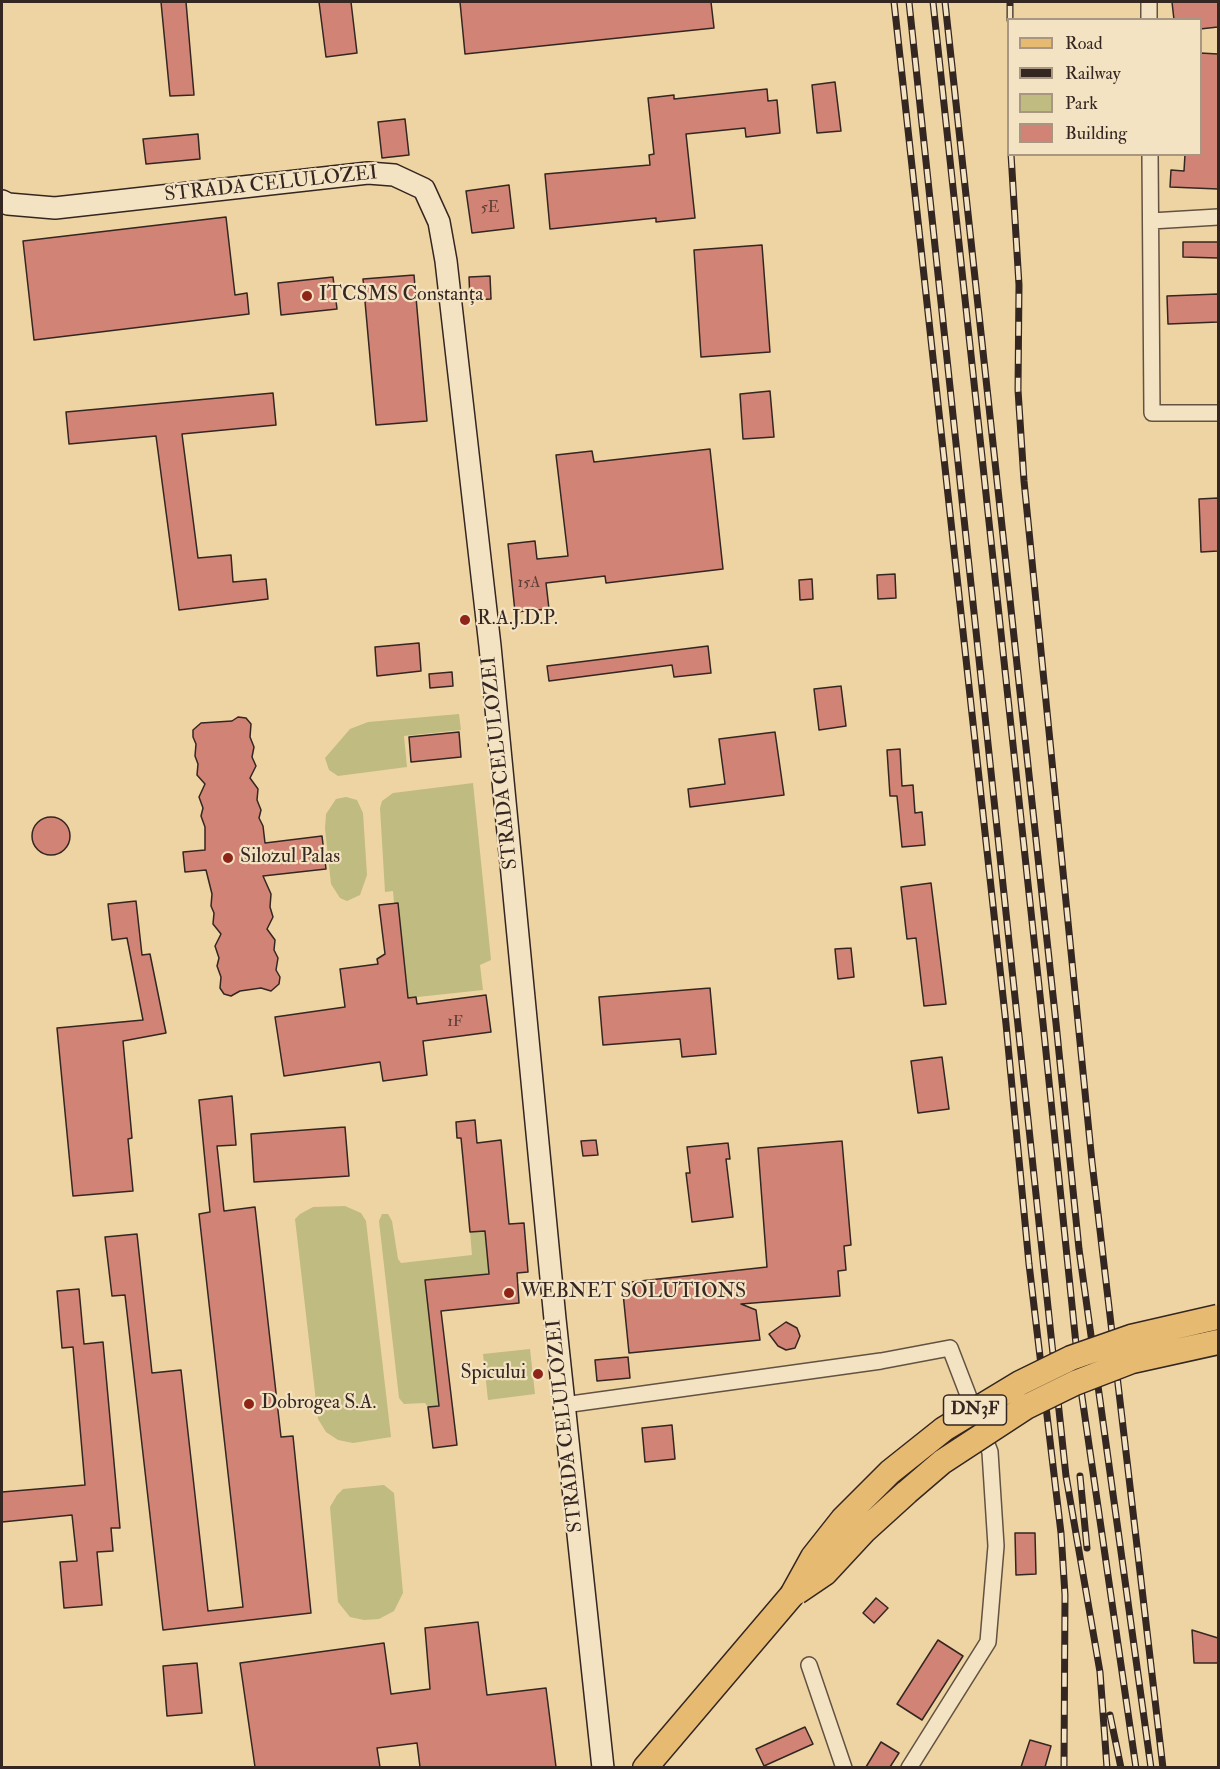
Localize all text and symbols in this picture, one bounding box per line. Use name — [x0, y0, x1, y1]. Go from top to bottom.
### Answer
legend — [1007, 18, 1202, 156]
text: Road — [1065, 32, 1103, 55]
text: Railway — [1065, 62, 1121, 85]
text: Park — [1065, 92, 1098, 115]
text: Building — [1065, 122, 1127, 145]
street label: STRADA CELULOZEI — [163, 162, 379, 208]
house number: 5E — [481, 199, 499, 219]
place label: ITCSMS Constanța — [319, 284, 484, 308]
marker: ITCSMS Constanța — [300, 289, 314, 303]
house number: 15A — [518, 574, 540, 594]
place label: R.A.J.D.P. — [477, 608, 558, 632]
marker: R.A.J.D.P. — [458, 613, 472, 627]
street label: STRADA CELULOZEI — [478, 655, 524, 871]
place label: Silozul Palas — [240, 846, 340, 870]
marker: Silozul Palas — [221, 851, 235, 865]
house number: 1F — [447, 1013, 463, 1033]
place label: WEBNET SOLUTIONS — [521, 1281, 746, 1305]
marker: WEBNET SOLUTIONS — [502, 1286, 516, 1300]
street label: STRADA CELULOZEI — [543, 1318, 589, 1534]
place label: Spicului — [460, 1362, 526, 1386]
marker: Spicului — [531, 1367, 545, 1381]
place label: Dobrogea S.A. — [261, 1392, 376, 1416]
road number: DN3F — [944, 1395, 1006, 1425]
marker: Dobrogea S.A. — [242, 1397, 256, 1411]

